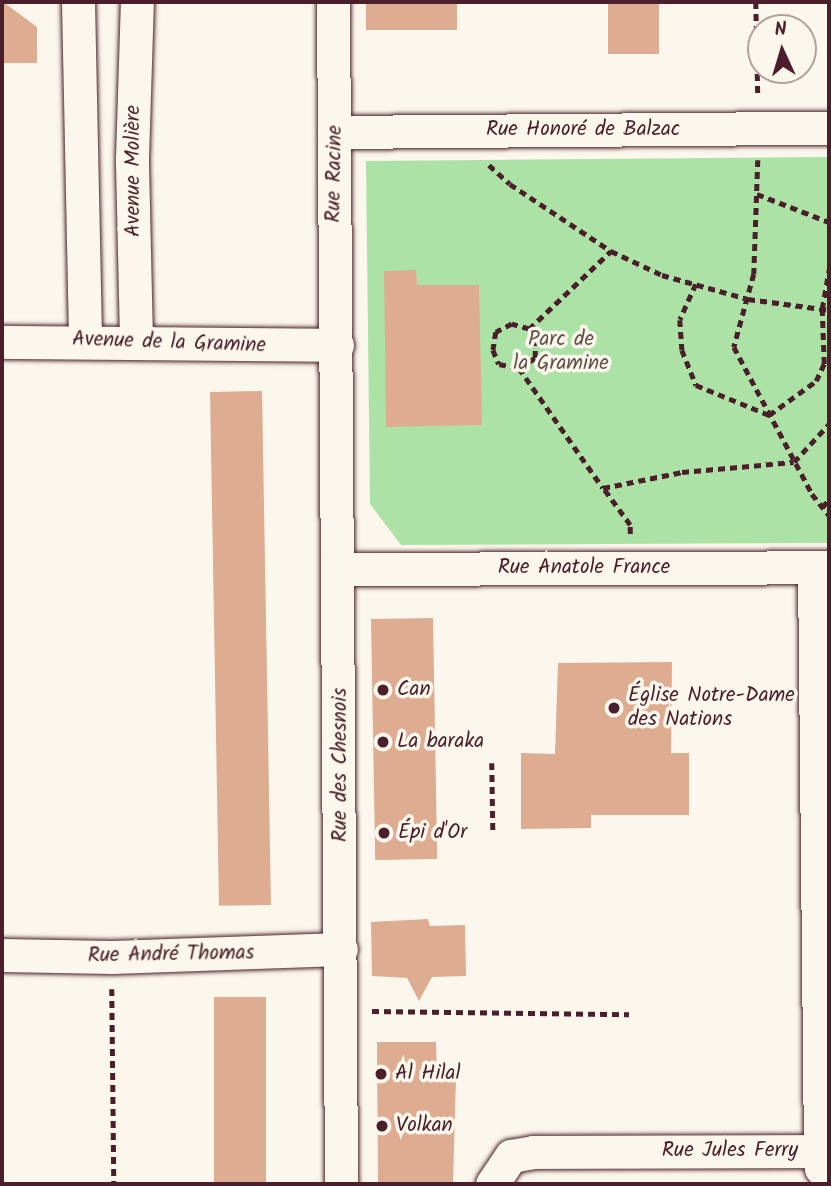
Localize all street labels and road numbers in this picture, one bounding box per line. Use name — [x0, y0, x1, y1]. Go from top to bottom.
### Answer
street label: Avenue Molière — [121, 105, 147, 237]
street label: Rue Honoré de Balzac — [486, 117, 680, 143]
street label: Rue Racine — [322, 125, 348, 223]
street label: Avenue de la Gramine — [72, 327, 266, 359]
street label: Rue Anatole France — [498, 555, 670, 581]
street label: Rue des Chesnois — [328, 688, 354, 842]
street label: Rue André Thomas — [87, 941, 255, 969]
street label: Rue Jules Ferry — [662, 1138, 798, 1164]

